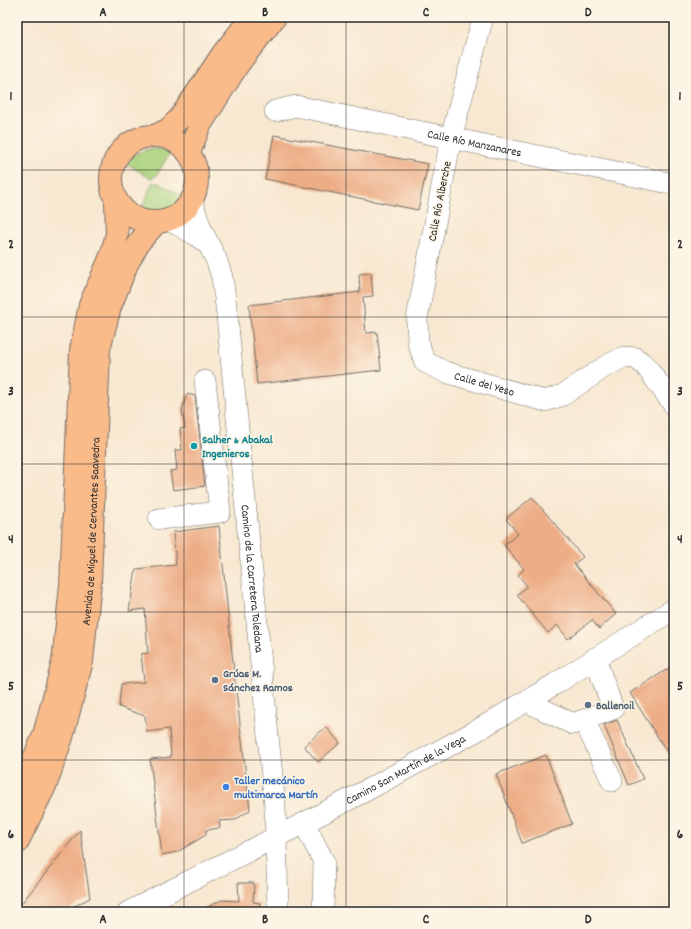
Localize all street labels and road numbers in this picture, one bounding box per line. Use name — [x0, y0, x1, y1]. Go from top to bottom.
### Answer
street label: Calle Río Manzanares — [426, 126, 523, 162]
street label: Calle Río Alberche — [424, 160, 457, 243]
street label: Calle del Yeso — [452, 368, 516, 402]
street label: Avenida de Miguel de Cervantes Saavedra — [79, 437, 106, 626]
street label: Camino de la Carretera Toledana — [235, 504, 267, 654]
street label: Camino San Martín de la Vega — [343, 731, 469, 810]

